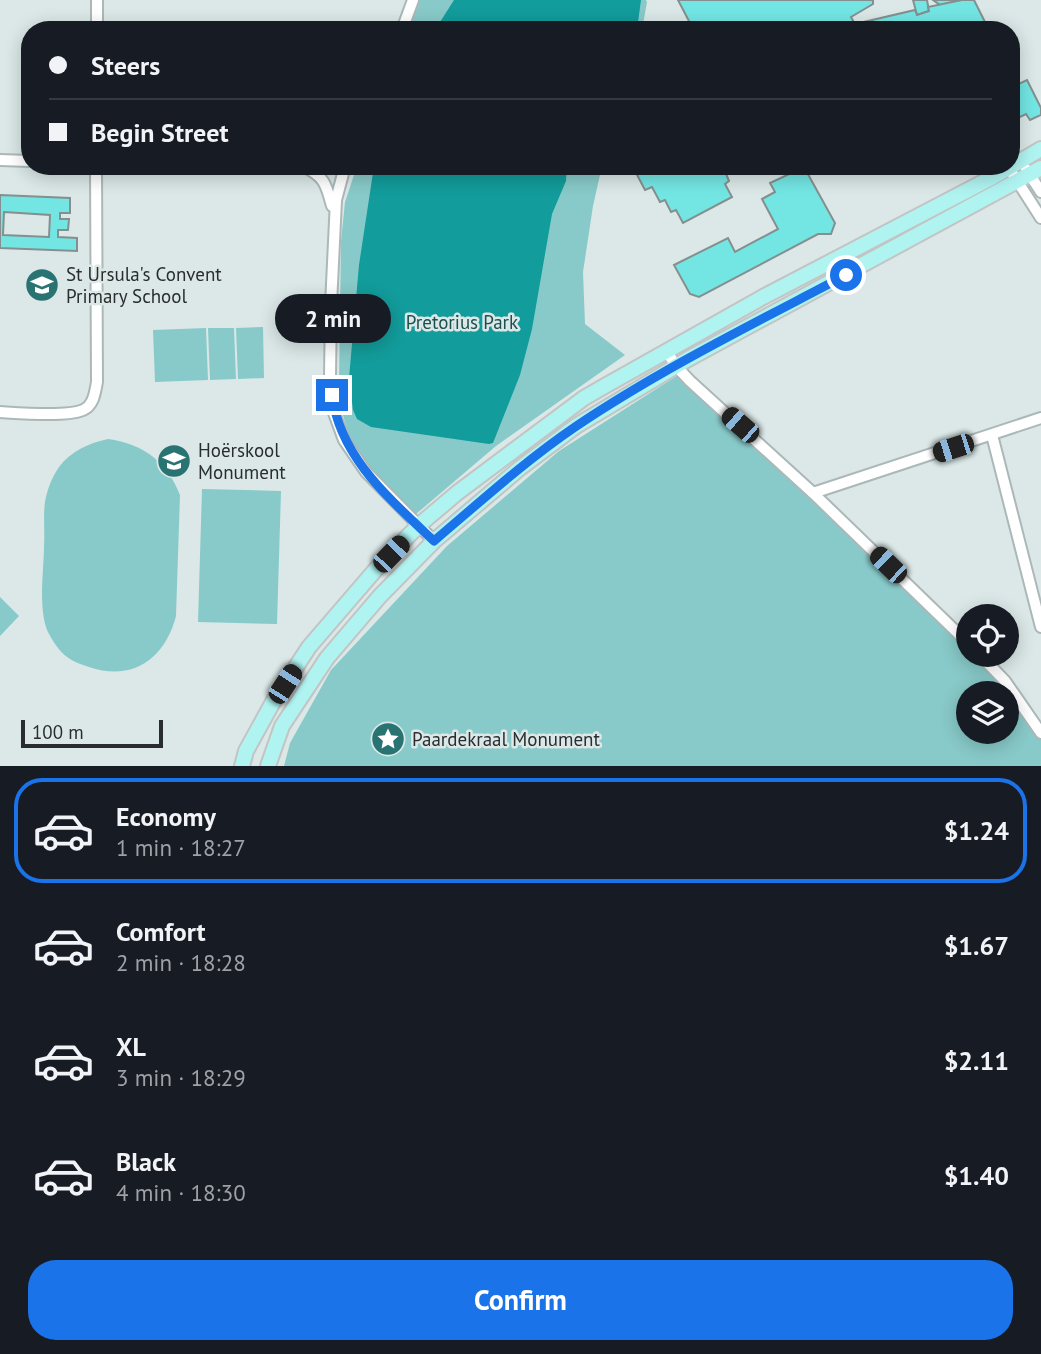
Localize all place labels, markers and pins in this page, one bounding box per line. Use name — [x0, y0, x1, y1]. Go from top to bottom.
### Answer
place label: St Ursula's Convent Primary School — [66, 262, 222, 308]
school or university icon: St Ursula's Convent Primary School — [23, 266, 61, 304]
place label: Hoërskool Monument — [198, 438, 286, 484]
school or university icon: Hoërskool Monument — [155, 442, 193, 480]
place icon: Paardekraal Monument — [369, 720, 407, 758]
place label: Paardekraal Monument — [412, 727, 600, 751]

